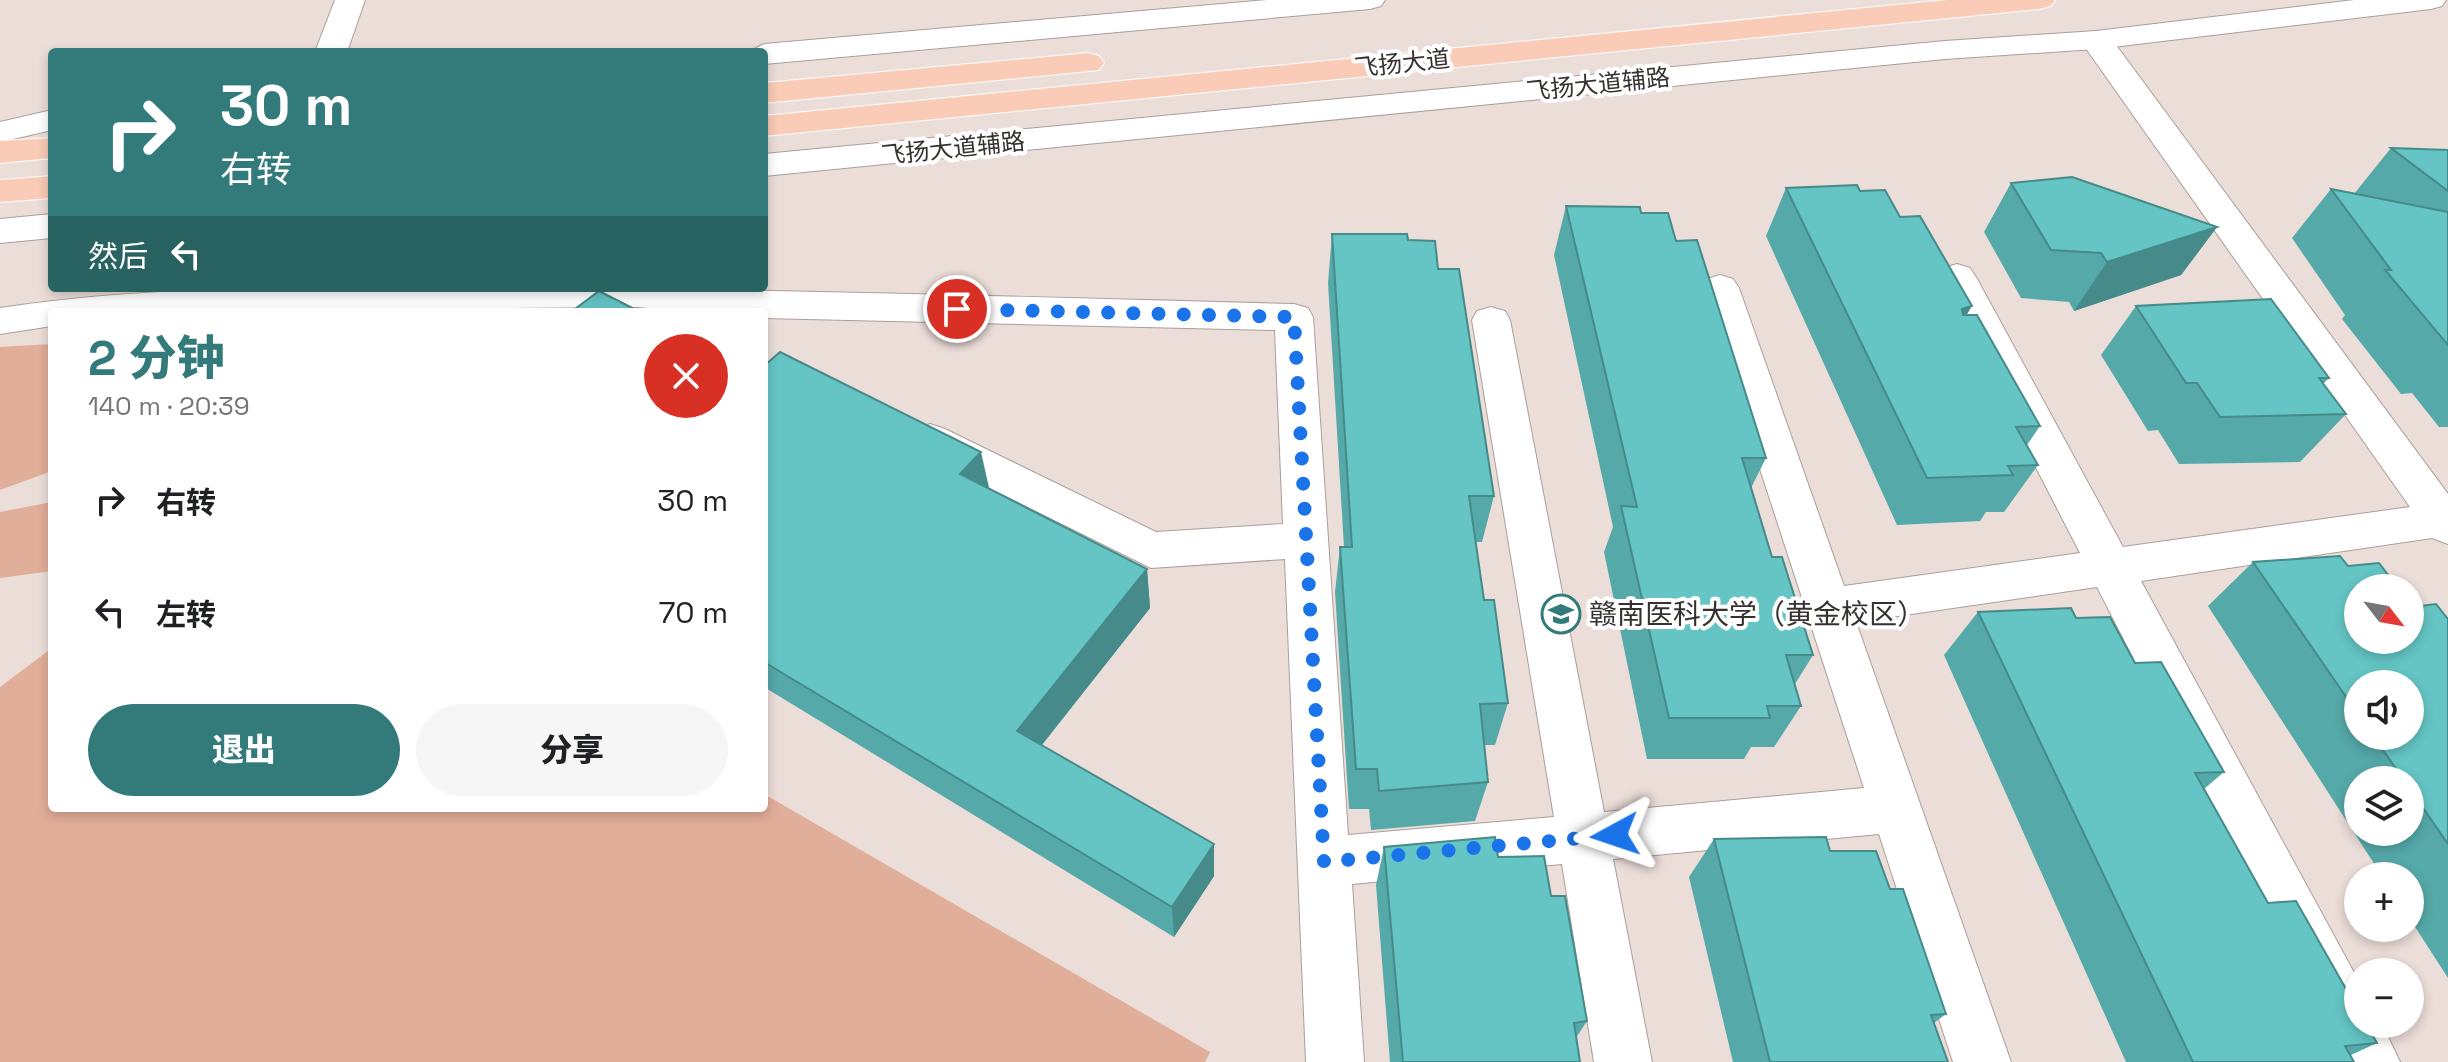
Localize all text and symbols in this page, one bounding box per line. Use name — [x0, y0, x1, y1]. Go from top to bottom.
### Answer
street label: 飞扬大道 — [1353, 43, 1451, 83]
street label: 飞扬大道辅路 — [1525, 61, 1671, 107]
text: 30 m — [220, 70, 352, 141]
icon: right — [88, 80, 192, 184]
street label: 飞扬大道辅路 — [880, 125, 1026, 171]
text: 右转 — [220, 147, 292, 193]
icon: left — [164, 232, 208, 276]
text: 然后 — [88, 237, 148, 276]
pin — [923, 275, 991, 343]
icon: arrive — [935, 287, 979, 331]
text: 2 分钟 — [88, 328, 225, 389]
button: close — [644, 334, 728, 418]
text: 140 m · 20:39 — [88, 389, 250, 423]
icon: right — [88, 478, 132, 522]
text: 30 m — [657, 481, 728, 520]
text: 右转 — [156, 483, 216, 522]
north arrow — [2344, 574, 2424, 654]
map controls — [2344, 574, 2424, 1038]
icon: left — [88, 590, 132, 634]
text: 70 m — [659, 593, 728, 632]
school or university icon: 赣南医科大学（黄金校区） — [1540, 593, 1582, 635]
text: 左转 — [156, 595, 216, 634]
place label: 赣南医科大学（黄金校区） — [1589, 596, 1925, 632]
button: sound — [2344, 670, 2424, 750]
button: 退出 — [88, 704, 400, 796]
button: 分享 — [416, 704, 728, 796]
button: layers — [2344, 766, 2424, 846]
position arrow — [1573, 793, 1657, 877]
button: + — [2344, 862, 2424, 942]
button: − — [2344, 958, 2424, 1038]

